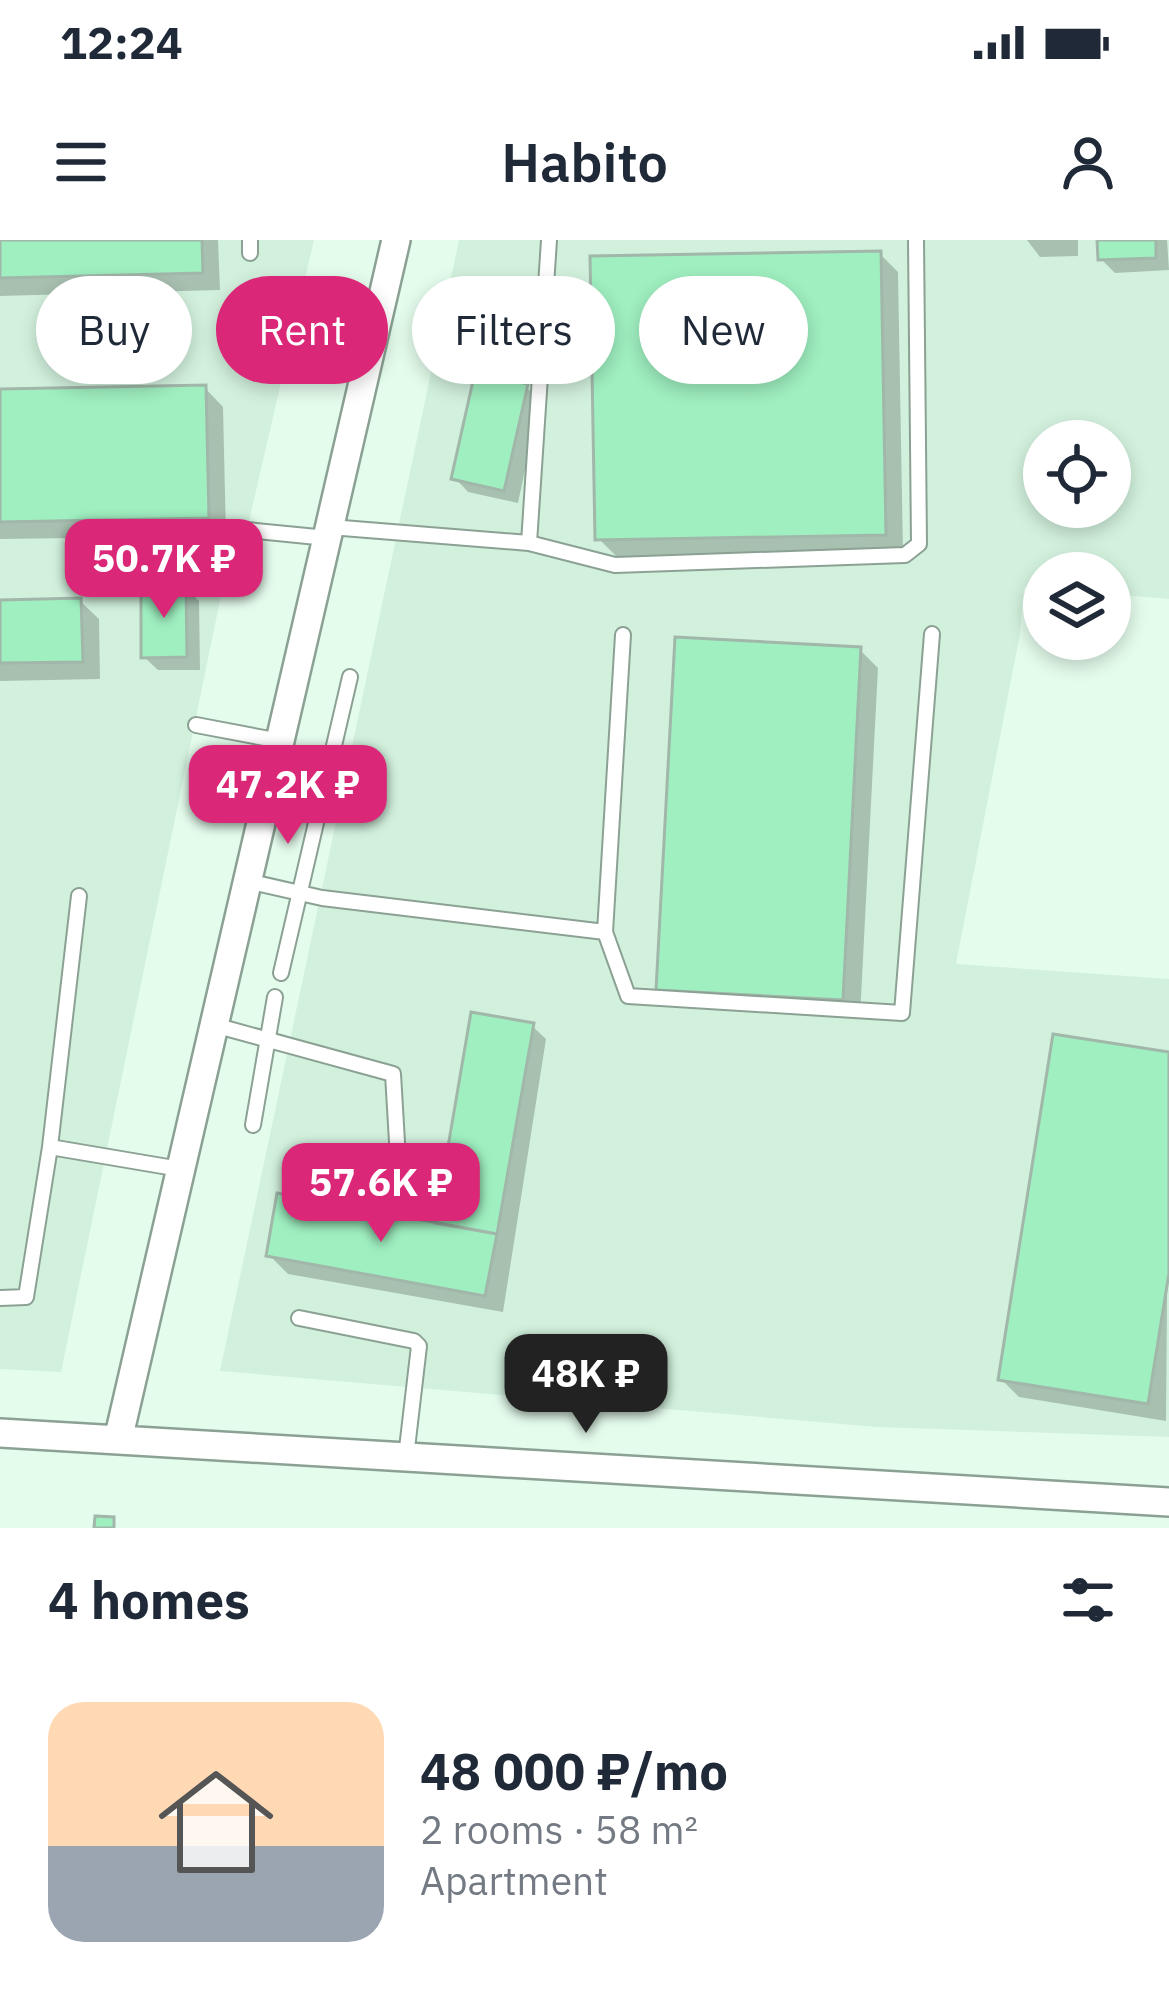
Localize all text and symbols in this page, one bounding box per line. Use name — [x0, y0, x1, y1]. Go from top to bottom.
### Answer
text: 12:24 — [60, 13, 183, 71]
text: Habito — [501, 127, 668, 197]
icon: menu — [48, 129, 114, 195]
icon: person — [1055, 129, 1121, 195]
chip: Buy — [36, 276, 192, 384]
chip: Rent — [216, 276, 388, 384]
chip: Filters — [412, 276, 615, 384]
chip: New — [639, 276, 808, 384]
map controls — [1023, 420, 1131, 660]
button: locate — [1023, 420, 1131, 528]
pin: 50.7K ₽ — [53, 519, 275, 621]
text: 50.7K ₽ — [92, 532, 236, 583]
button: layers — [1023, 552, 1131, 660]
pin: 47.2K ₽ — [177, 745, 399, 847]
text: 47.2K ₽ — [216, 758, 360, 809]
pin: 57.6K ₽ — [270, 1143, 492, 1245]
text: 57.6K ₽ — [309, 1156, 453, 1207]
pin: 48K ₽ — [502, 1334, 670, 1436]
text: 48K ₽ — [532, 1347, 640, 1398]
text: 4 homes — [48, 1567, 250, 1633]
icon: filters — [1055, 1567, 1121, 1633]
text: 48 000 ₽/mo — [420, 1738, 728, 1804]
icon: home — [144, 1750, 288, 1894]
text: 2 rooms · 58 m² — [420, 1804, 698, 1855]
text: Apartment — [420, 1855, 608, 1906]

